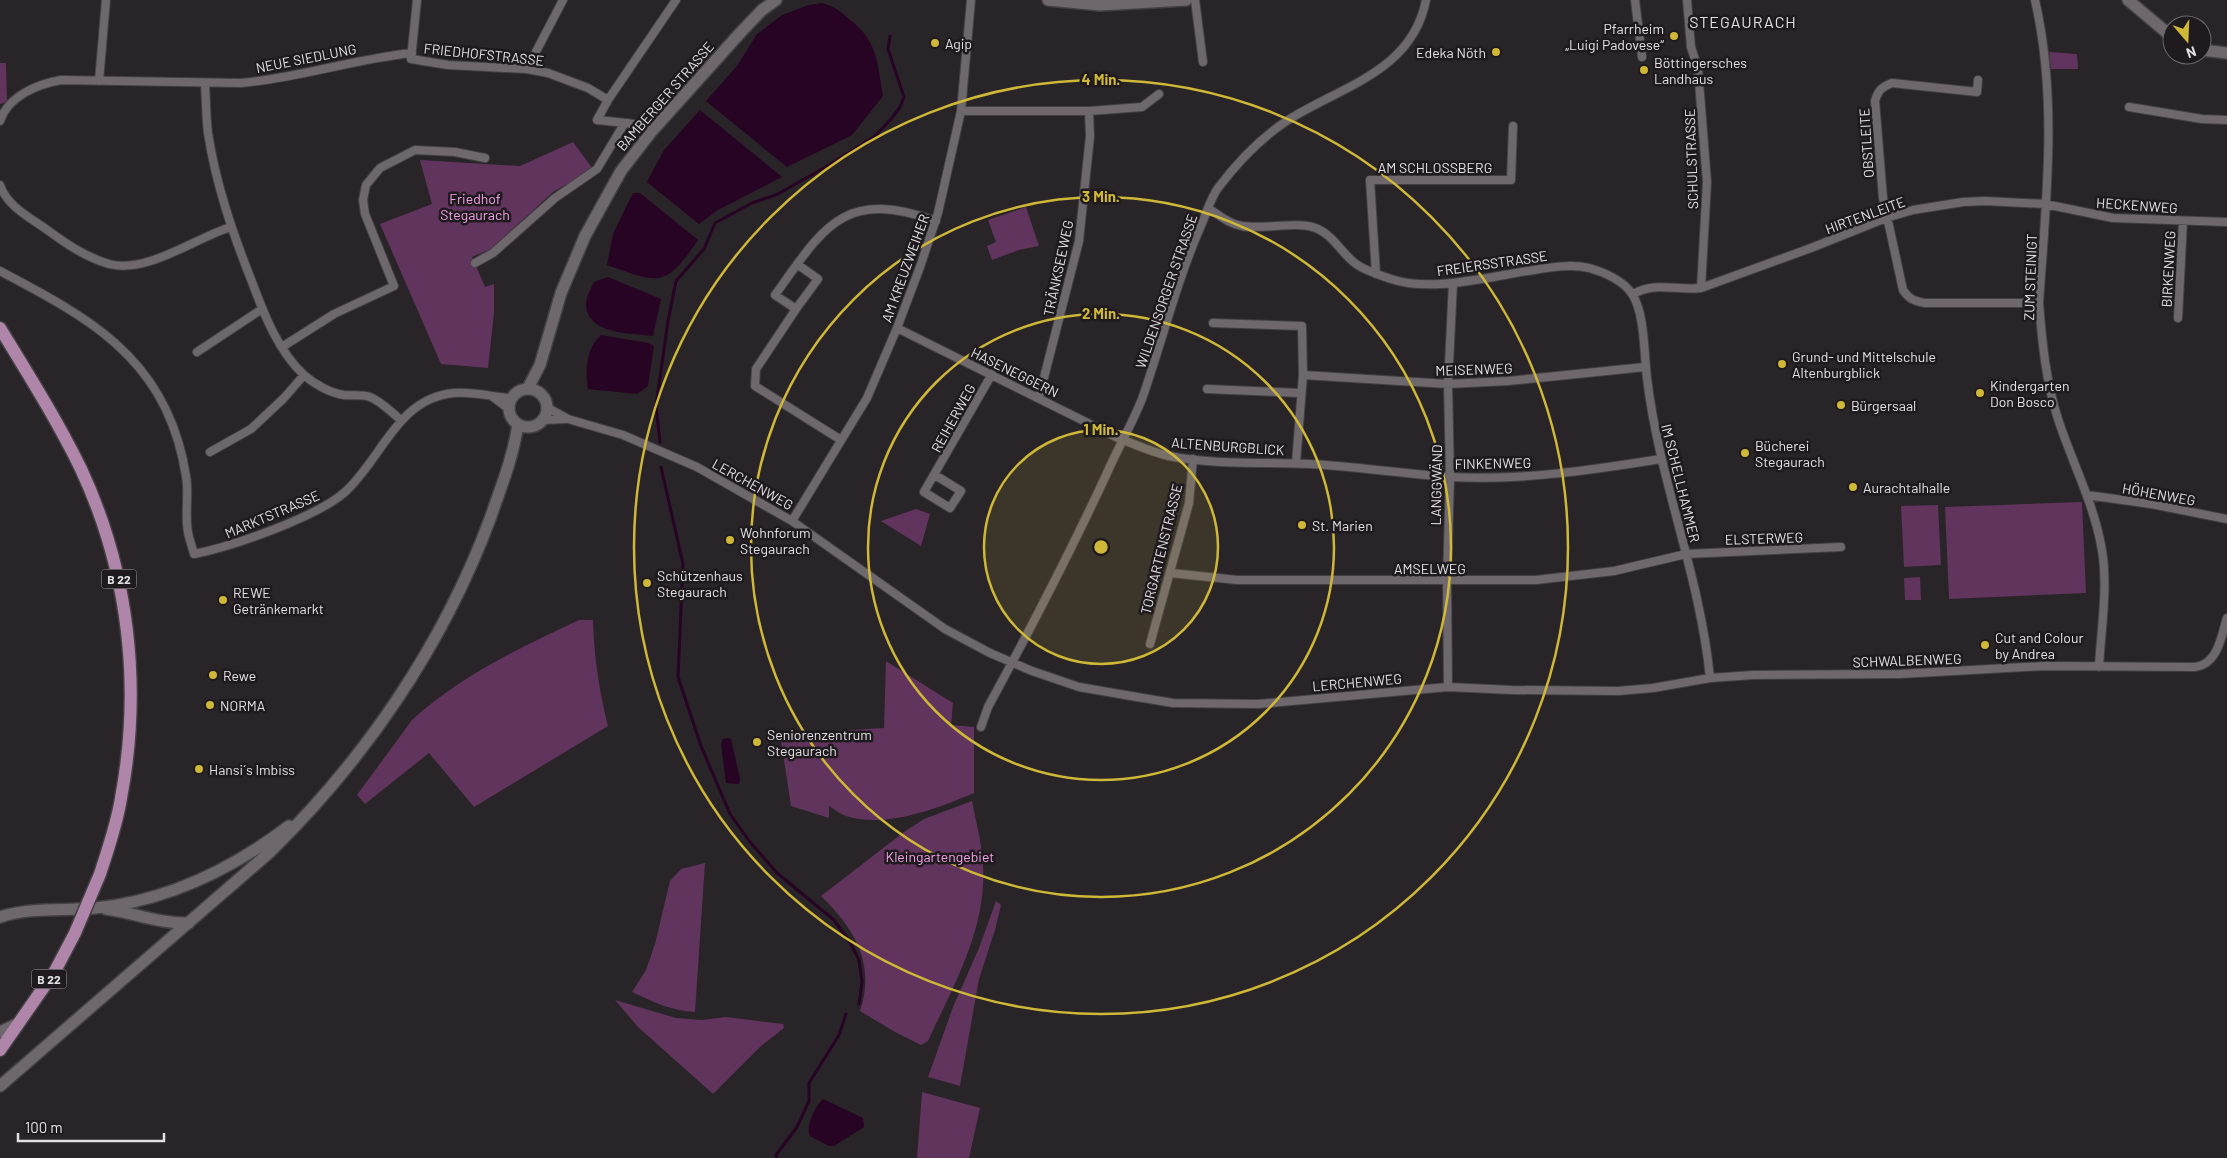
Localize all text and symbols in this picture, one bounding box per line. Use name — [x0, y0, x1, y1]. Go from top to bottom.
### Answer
district label: STEGAURACH — [1689, 12, 1797, 31]
north arrow — [2162, 15, 2212, 65]
place label: Pfarrheim „Luigi Padovese“ — [1565, 20, 1664, 53]
marker: Pfarrheim „Luigi Padovese“ — [1668, 30, 1680, 42]
place label: Agip — [945, 35, 972, 52]
marker: Agip — [929, 37, 941, 49]
street label: BAMBERGER STRASSE — [613, 38, 717, 154]
street label: FRIEDHOFSTRASSE — [423, 39, 545, 69]
street label: NEUE SIEDLUNG — [254, 40, 358, 76]
text: N — [2184, 43, 2199, 62]
place label: Edeka Nöth — [1416, 44, 1486, 61]
marker: Edeka Nöth — [1490, 46, 1502, 58]
place label: Böttingersches Landhaus — [1654, 54, 1747, 87]
marker: Böttingersches Landhaus — [1638, 64, 1650, 76]
text: 4 Min. — [1082, 70, 1120, 88]
street label: SCHULSTRASSE — [1681, 108, 1701, 210]
street label: OBSTLEITE — [1855, 108, 1877, 178]
street label: AM SCHLOSSBERG — [1378, 159, 1492, 176]
text: 3 Min. — [1082, 187, 1120, 205]
park label: Friedhof Stegaurach — [440, 190, 510, 223]
street label: HIRTENLEITE — [1823, 193, 1907, 237]
street label: HECKENWEG — [2096, 194, 2178, 216]
street label: AM KREUZWEIHER — [878, 212, 932, 324]
street label: WILDENSORGER STRASSE — [1132, 212, 1200, 370]
street label: TRÄNKSEEWEG — [1040, 218, 1076, 318]
street label: BIRKENWEG — [2158, 230, 2178, 308]
street label: ZUM STEINIGT — [2020, 233, 2040, 321]
street label: FREIERSSTRASSE — [1436, 247, 1548, 279]
text: 2 Min. — [1082, 304, 1120, 322]
street label: HASENEGGERN — [968, 343, 1062, 401]
place label: Grund- und Mittelschule Altenburgblick — [1792, 348, 1936, 381]
marker: Grund- und Mittelschule Altenburgblick — [1776, 358, 1788, 370]
street label: MEISENWEG — [1435, 359, 1513, 379]
place label: Kindergarten Don Bosco — [1990, 377, 2069, 410]
street label: REIHERWEG — [927, 381, 979, 455]
marker: Kindergarten Don Bosco — [1974, 387, 1986, 399]
place label: Bürgersaal — [1851, 397, 1916, 414]
marker: Bürgersaal — [1835, 399, 1847, 411]
text: 1 Min. — [1084, 420, 1119, 438]
street label: IM SCHELLHAMMER — [1658, 422, 1704, 544]
street label: ALTENBURGBLICK — [1171, 434, 1286, 458]
place label: Bücherei Stegaurach — [1755, 437, 1825, 470]
street label: LANGGWÄND — [1427, 444, 1445, 526]
marker: Bücherei Stegaurach — [1739, 447, 1751, 459]
street label: FINKENWEG — [1455, 454, 1531, 472]
street label: LERCHENWEG — [710, 455, 796, 513]
place label: Aurachtalhalle — [1863, 479, 1950, 496]
street label: HÖHENWEG — [2121, 479, 2197, 509]
marker: Aurachtalhalle — [1847, 481, 1859, 493]
street label: TORGARTENSTRASSE — [1137, 482, 1185, 616]
street label: MARKTSTRASSE — [222, 486, 322, 542]
place label: St. Marien — [1312, 517, 1373, 534]
marker: St. Marien — [1296, 519, 1308, 531]
place label: Wohnforum Stegaurach — [740, 524, 810, 557]
street label: ELSTERWEG — [1725, 528, 1803, 548]
marker: Wohnforum Stegaurach — [724, 534, 736, 546]
centre of rings — [1092, 538, 1110, 556]
street label: AMSELWEG — [1394, 560, 1466, 577]
place label: Schützenhaus Stegaurach — [657, 567, 743, 600]
road number: B 22 — [102, 570, 136, 588]
marker: Schützenhaus Stegaurach — [641, 577, 653, 589]
place label: REWE Getränkemarkt — [233, 584, 324, 617]
marker: REWE Getränkemarkt — [217, 594, 229, 606]
place label: Cut and Colour by Andrea — [1995, 629, 2084, 662]
marker: Cut and Colour by Andrea — [1979, 639, 1991, 651]
street label: SCHWALBENWEG — [1852, 650, 1962, 670]
place label: Rewe — [223, 667, 256, 684]
marker: Rewe — [207, 669, 219, 681]
street label: LERCHENWEG — [1312, 670, 1402, 694]
place label: NORMA — [220, 697, 266, 714]
marker: NORMA — [204, 699, 216, 711]
place label: Seniorenzentrum Stegaurach — [767, 726, 872, 759]
marker: Seniorenzentrum Stegaurach — [751, 736, 763, 748]
place label: Hansi´s Imbiss — [209, 761, 295, 778]
marker: Hansi´s Imbiss — [193, 763, 205, 775]
park label: Kleingartengebiet — [886, 848, 994, 865]
road number: B 22 — [32, 970, 66, 989]
scale bar — [18, 1110, 164, 1142]
text: 100 m — [25, 1118, 63, 1136]

